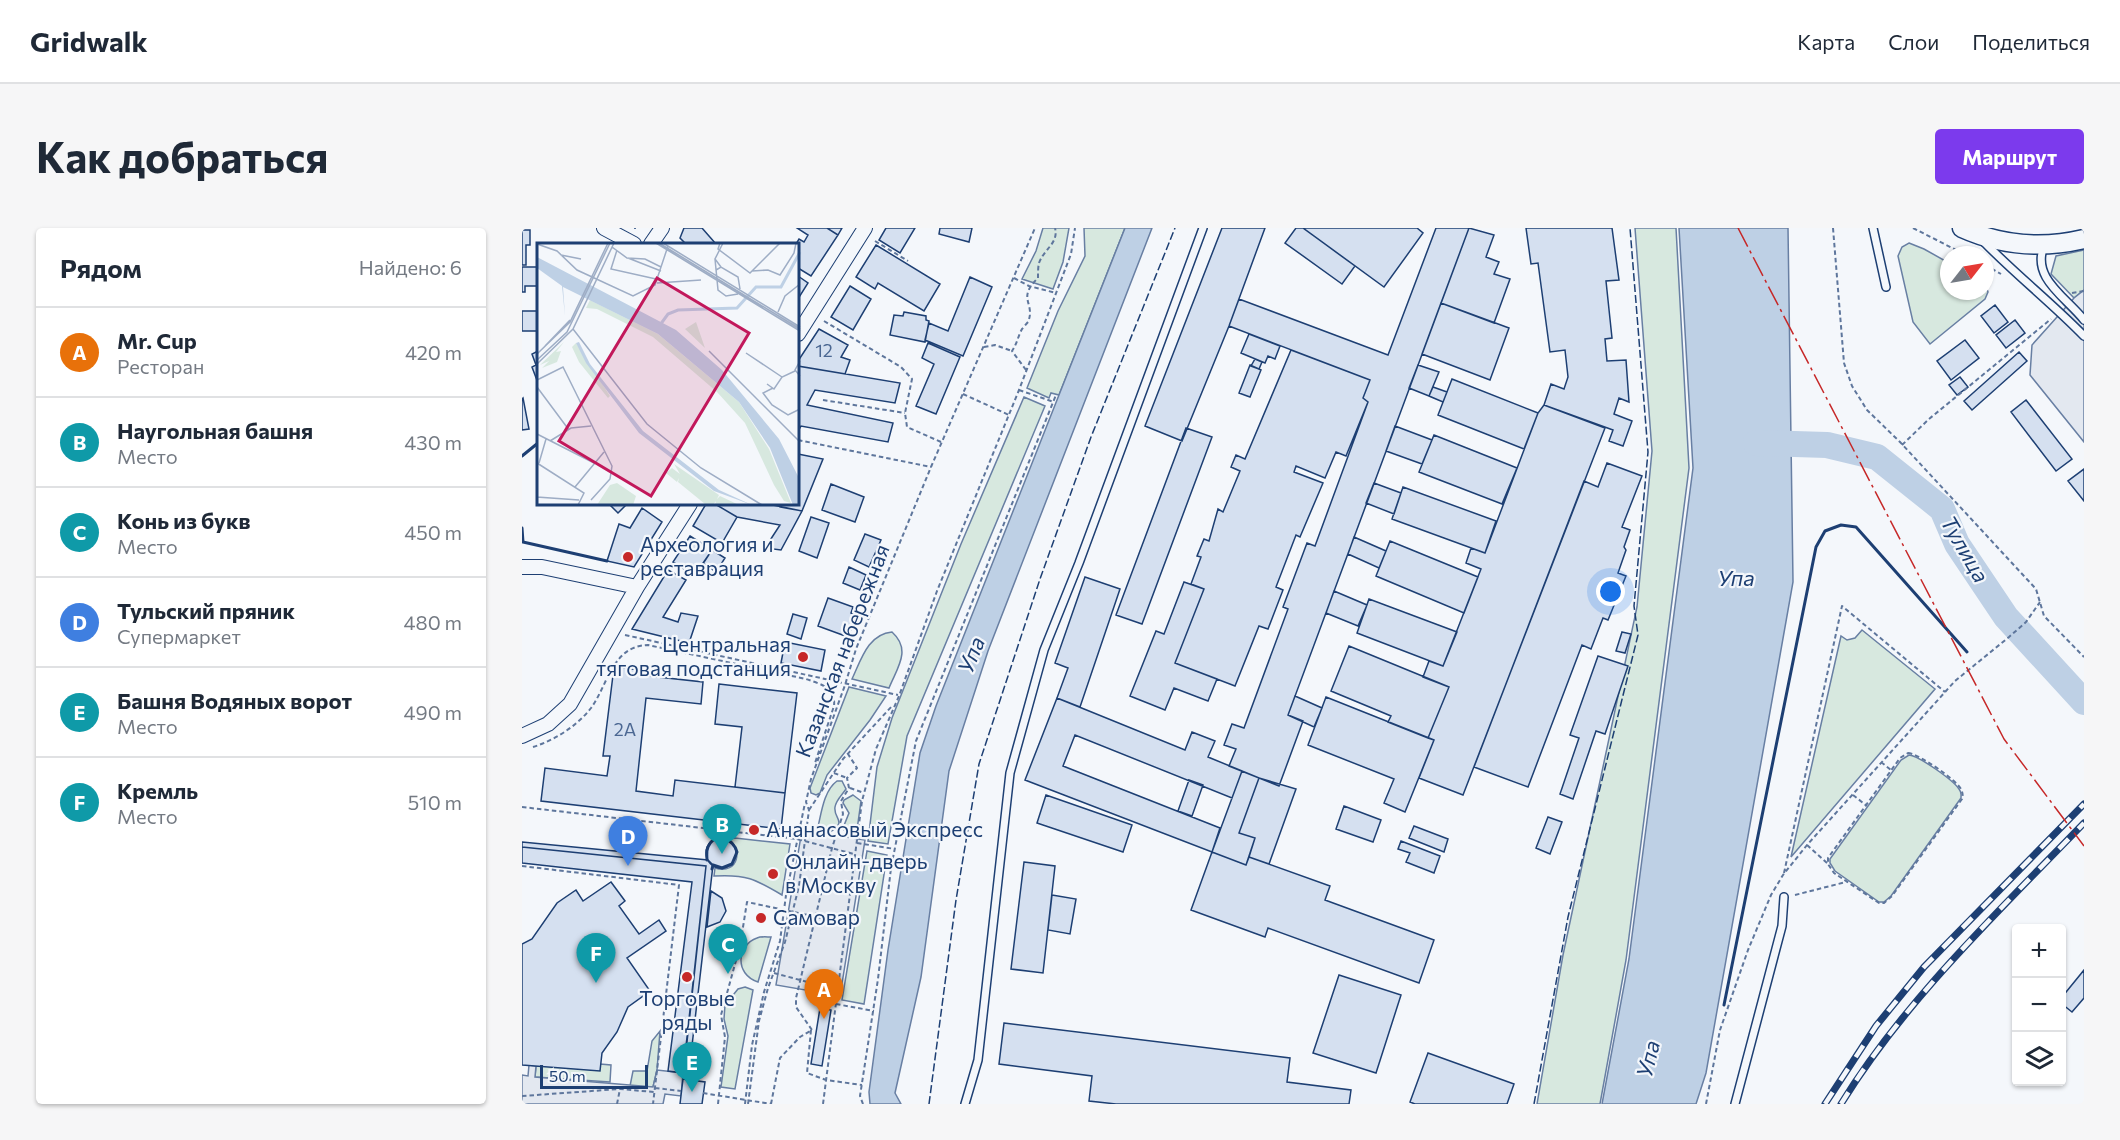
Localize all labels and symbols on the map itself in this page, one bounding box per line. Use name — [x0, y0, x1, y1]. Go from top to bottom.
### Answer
inset map — [537, 243, 800, 506]
north arrow — [1940, 246, 1994, 300]
house number: 12 — [815, 339, 833, 361]
water label: Тулица — [1936, 510, 1995, 587]
place label: Археология и реставрация — [640, 531, 774, 580]
street label: Казанская набережная — [789, 540, 894, 760]
marker: Археология и реставрация — [621, 550, 635, 564]
water label: Упа — [1717, 564, 1755, 591]
your location — [1596, 577, 1625, 606]
place label: Центральная тяговая подстанция — [596, 631, 791, 680]
water label: Упа — [951, 632, 990, 677]
marker: Центральная тяговая подстанция — [796, 650, 810, 664]
house number: 2А — [614, 718, 636, 740]
pin: B — [702, 804, 742, 854]
pin: D — [608, 816, 648, 866]
place label: Ананасовый Экспресс — [766, 816, 983, 841]
marker: Ананасовый Экспресс — [747, 823, 761, 837]
place label: Онлайн-дверь в Москву — [785, 848, 928, 897]
marker: Онлайн-дверь в Москву — [766, 867, 780, 881]
place label: Самовар — [773, 904, 860, 929]
marker: Самовар — [754, 911, 768, 925]
pin: C — [708, 924, 748, 974]
pin: F — [576, 934, 616, 983]
marker: Торговые ряды — [680, 970, 694, 984]
pin: A — [804, 970, 844, 1019]
place label: Торговые ряды — [639, 985, 735, 1034]
water label: Упа — [1630, 1037, 1665, 1080]
pin: E — [672, 1042, 712, 1092]
scale bar — [540, 1062, 648, 1090]

